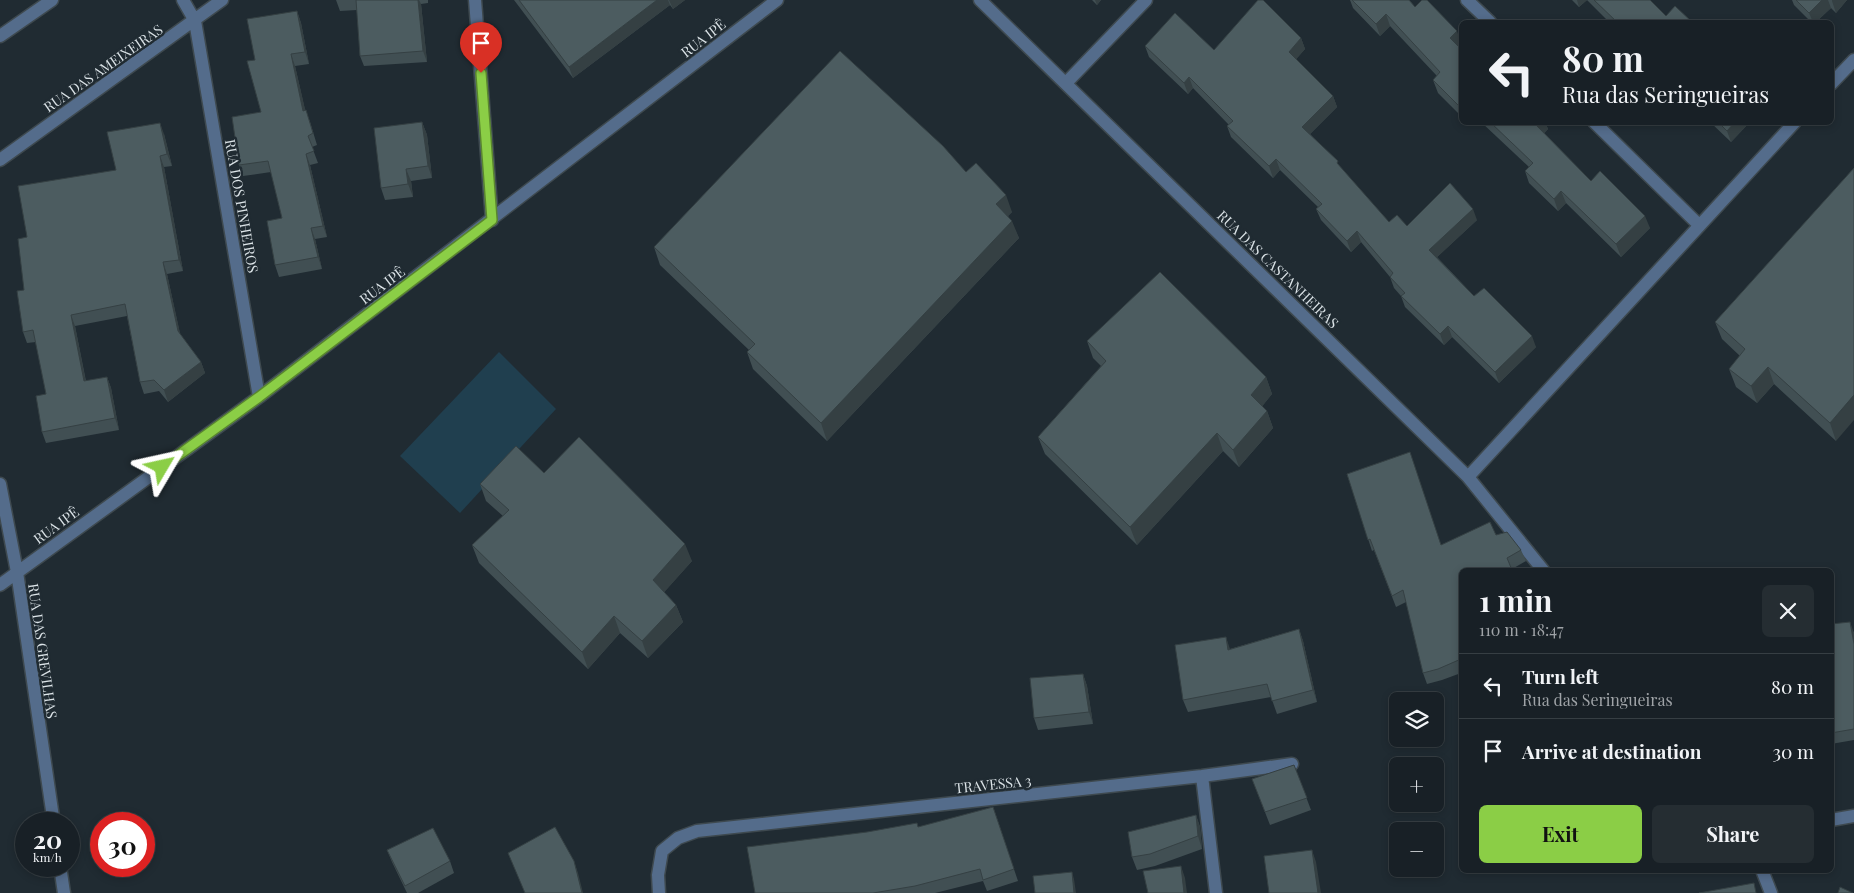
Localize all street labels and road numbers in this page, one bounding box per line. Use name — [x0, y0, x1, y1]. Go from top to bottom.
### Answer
street label: RUA IPÊ — [677, 15, 729, 61]
street label: RUA DAS AMEIXEIRAS — [40, 20, 166, 116]
street label: RUA DOS PINHEIROS — [221, 138, 263, 274]
street label: RUA DAS CASTANHEIRAS — [1213, 206, 1343, 332]
street label: RUA IPÊ — [356, 262, 408, 308]
street label: RUA IPÊ — [29, 502, 83, 548]
street label: RUA DAS GREVILHAS — [24, 582, 62, 720]
street label: TRAVESSA 3 — [954, 771, 1032, 797]

